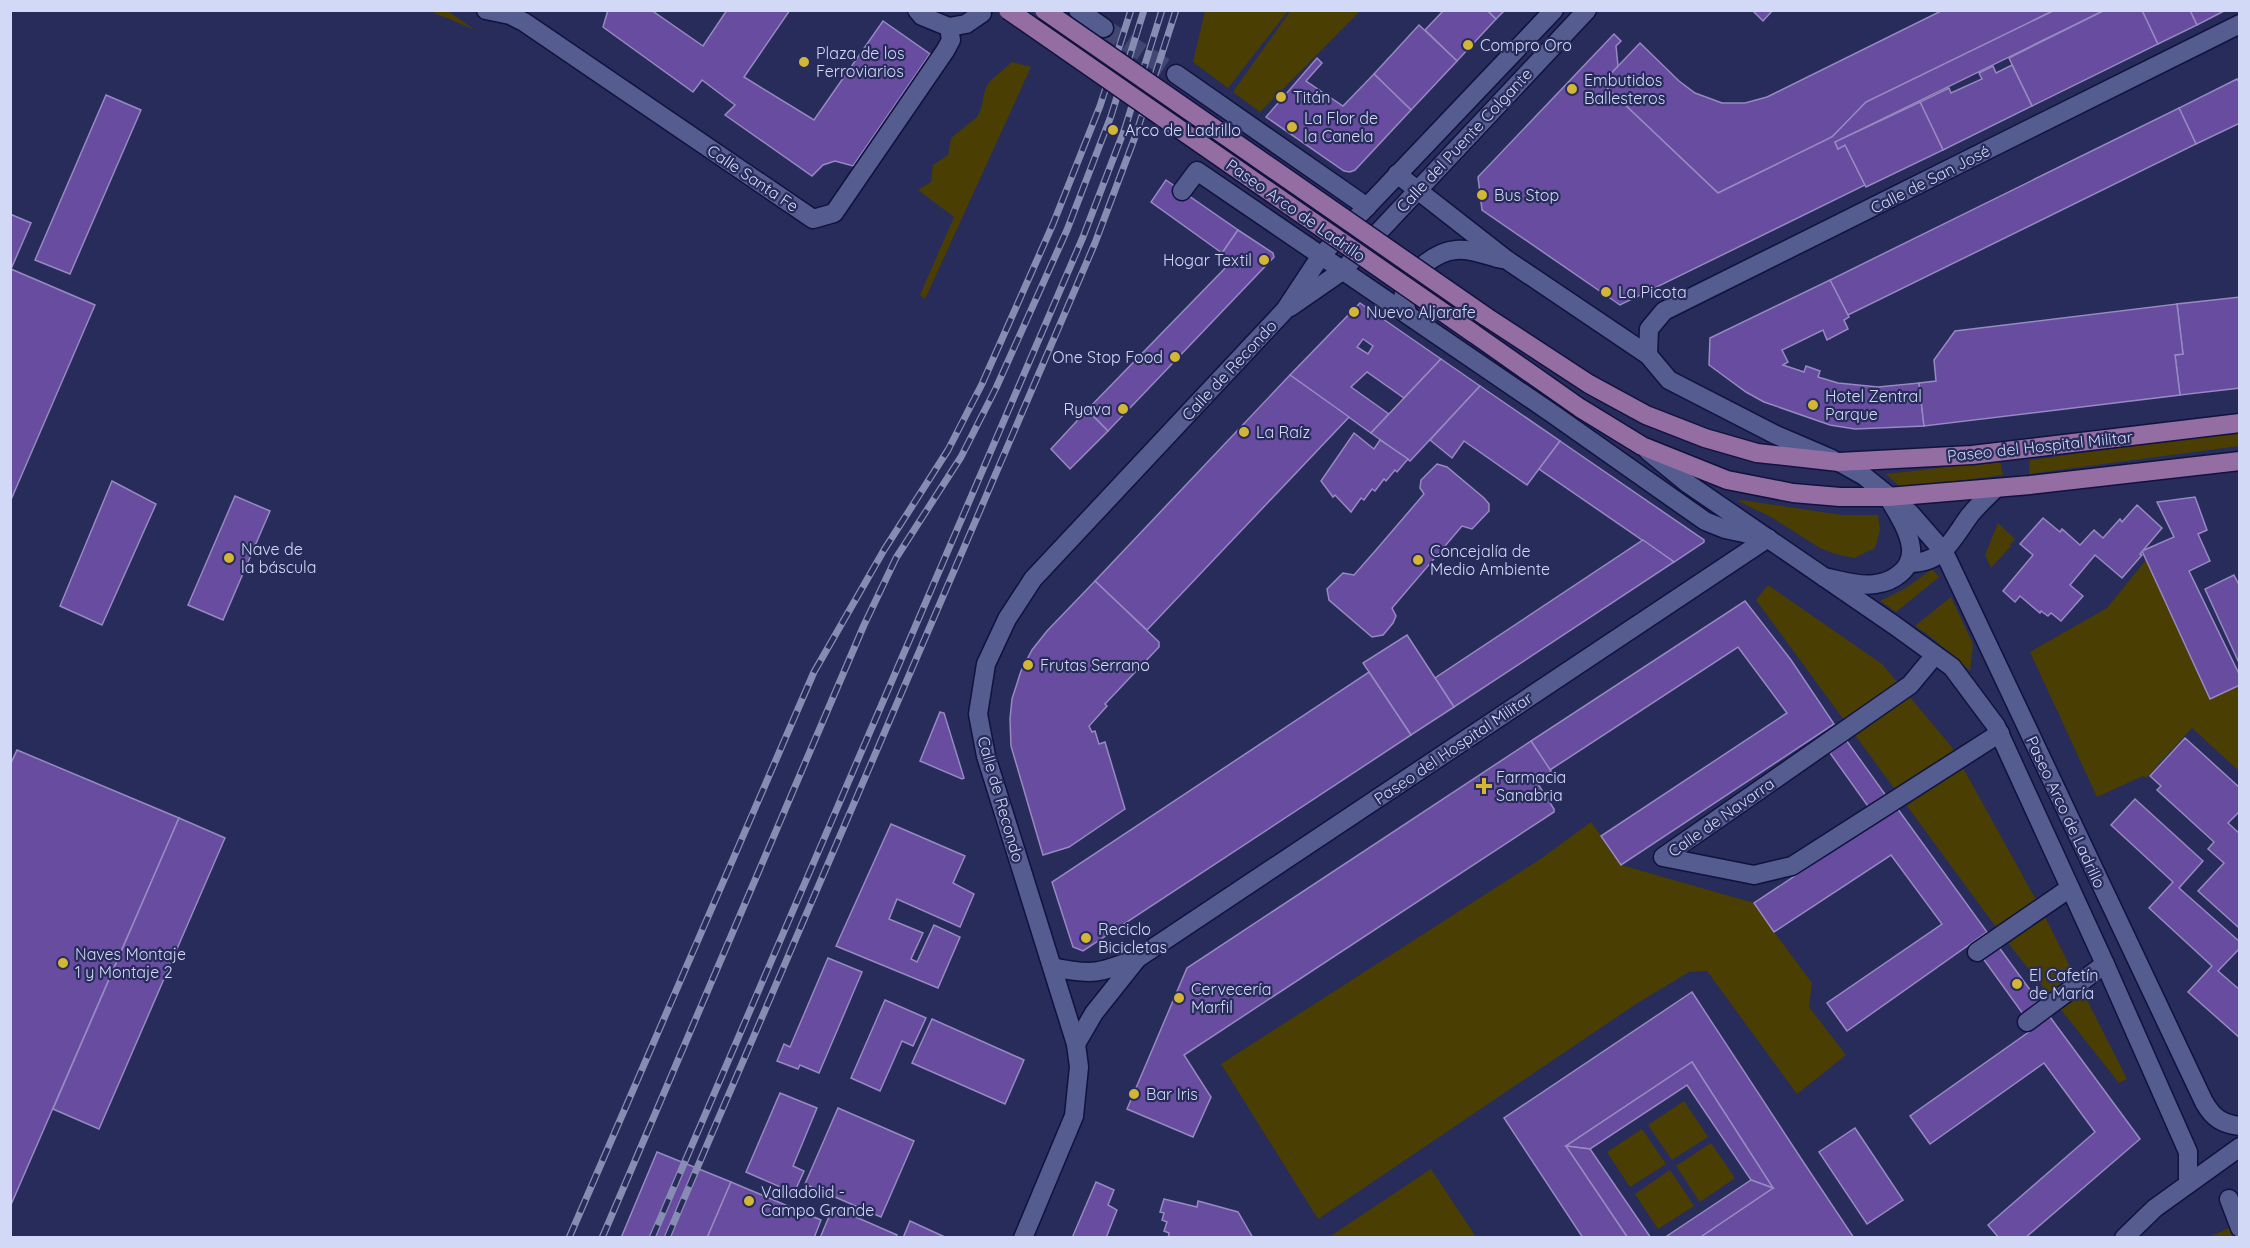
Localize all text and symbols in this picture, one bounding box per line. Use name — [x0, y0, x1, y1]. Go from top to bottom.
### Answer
place label: Compro Oro — [1480, 35, 1572, 55]
marker: Compro Oro — [1461, 38, 1475, 52]
place label: Plaza de los Ferroviarios — [816, 43, 904, 81]
marker: Plaza de los Ferroviarios — [797, 55, 811, 69]
street label: Calle del Puente Colgante — [1392, 64, 1536, 216]
place label: Embutidos Ballesteros — [1584, 70, 1665, 108]
marker: Embutidos Ballesteros — [1565, 82, 1579, 96]
place label: Titán — [1293, 87, 1330, 107]
marker: Titán — [1274, 90, 1288, 104]
place label: La Flor de la Canela — [1304, 108, 1378, 146]
place label: Arco de Ladrillo — [1125, 120, 1241, 140]
marker: La Flor de la Canela — [1285, 120, 1299, 134]
marker: Arco de Ladrillo — [1106, 123, 1120, 137]
street label: Calle Santa Fe — [703, 140, 803, 216]
street label: Calle de San José — [1867, 140, 1993, 218]
street label: Paseo Arco de Ladrillo — [1222, 154, 1370, 266]
place label: Bus Stop — [1494, 185, 1559, 205]
marker: Bus Stop — [1475, 188, 1489, 202]
place label: Hogar Textil — [1163, 250, 1252, 270]
marker: Hogar Textil — [1257, 253, 1271, 267]
place label: La Picota — [1618, 282, 1687, 302]
marker: La Picota — [1599, 285, 1613, 299]
place label: Nuevo Aljarafe — [1366, 302, 1476, 322]
marker: Nuevo Aljarafe — [1347, 305, 1361, 319]
street label: Calle de Recondo — [1177, 316, 1281, 424]
place label: One Stop Food — [1052, 347, 1163, 367]
marker: One Stop Food — [1168, 350, 1182, 364]
place label: Hotel Zentral Parque — [1825, 386, 1922, 424]
marker: Hotel Zentral Parque — [1806, 398, 1820, 412]
place label: Ryava — [1064, 399, 1111, 419]
marker: Ryava — [1116, 402, 1130, 416]
place label: La Raíz — [1256, 422, 1310, 442]
marker: La Raíz — [1237, 425, 1251, 439]
street label: Paseo del Hospital Militar — [1946, 426, 2134, 466]
place label: Nave de la báscula — [241, 539, 316, 577]
place label: Concejalía de Medio Ambiente — [1430, 541, 1550, 579]
marker: Nave de la báscula — [222, 551, 236, 565]
marker: Concejalía de Medio Ambiente — [1411, 553, 1425, 567]
place label: Frutas Serrano — [1040, 655, 1150, 675]
marker: Frutas Serrano — [1021, 658, 1035, 672]
street label: Paseo del Hospital Militar — [1370, 688, 1536, 808]
street label: Paseo Arco de Ladrillo — [2022, 733, 2110, 891]
street label: Calle de Recondo — [973, 734, 1029, 864]
place label: Farmacia Sanabria — [1496, 767, 1566, 805]
street label: Calle de Navarra — [1664, 773, 1778, 861]
marker: Farmacia Sanabria — [1477, 779, 1491, 793]
place label: Reciclo Bicicletas — [1098, 919, 1167, 957]
marker: Reciclo Bicicletas — [1079, 931, 1093, 945]
place label: Naves Montaje 1 y Montaje 2 — [75, 944, 186, 982]
marker: Naves Montaje 1 y Montaje 2 — [56, 956, 70, 970]
place label: El Cafetín de María — [2029, 965, 2099, 1003]
marker: El Cafetín de María — [2010, 977, 2024, 991]
place label: Cervecería Marfil — [1191, 979, 1271, 1017]
marker: Cervecería Marfil — [1172, 991, 1186, 1005]
place label: Bar Iris — [1146, 1084, 1198, 1104]
marker: Bar Iris — [1127, 1087, 1141, 1101]
place label: Valladolid - Campo Grande — [761, 1182, 874, 1220]
marker: Valladolid - Campo Grande — [742, 1194, 756, 1208]

